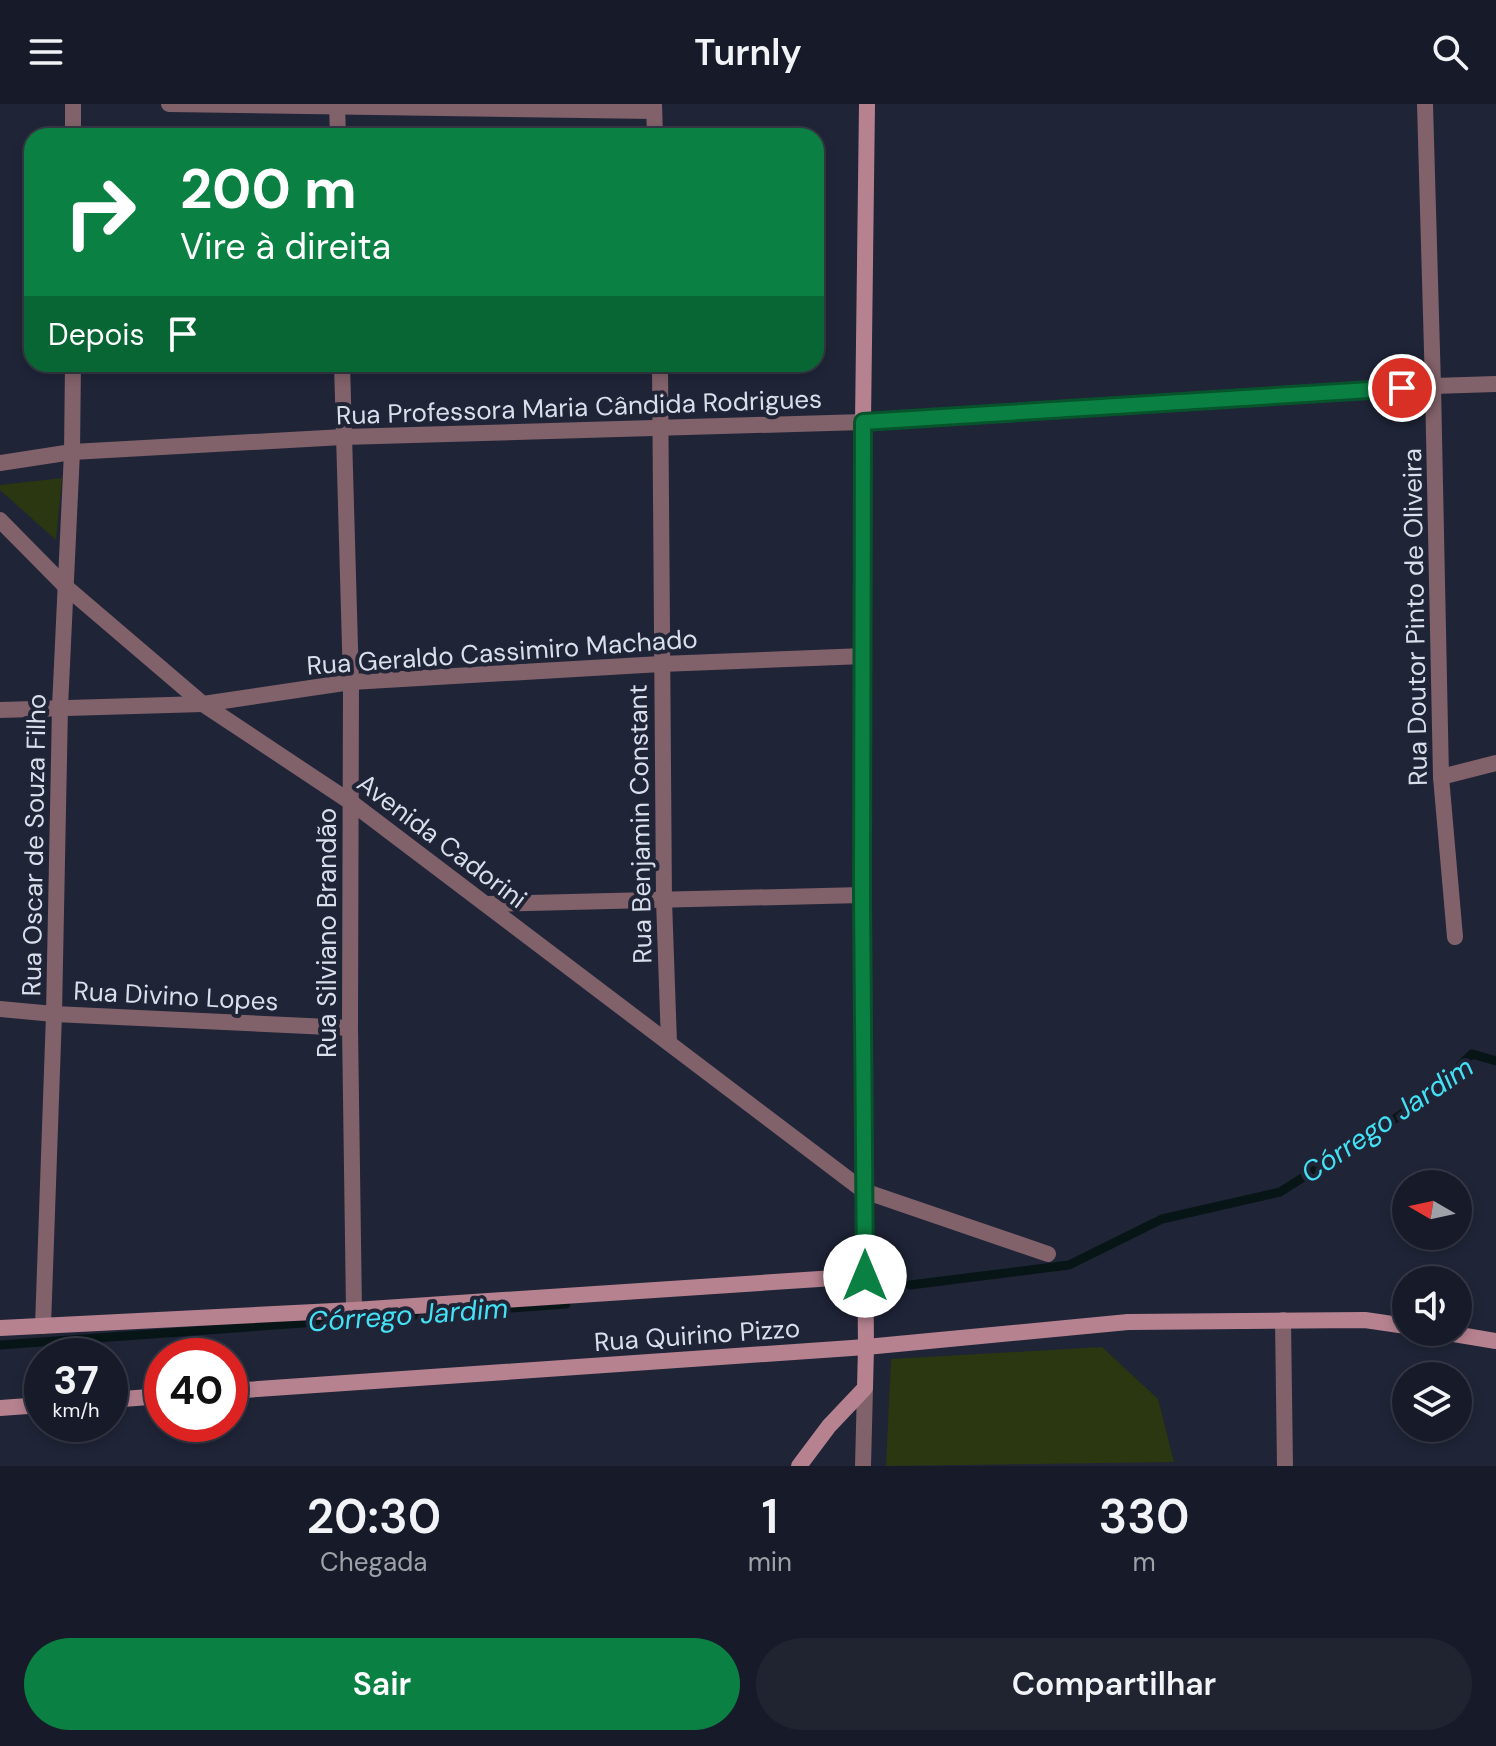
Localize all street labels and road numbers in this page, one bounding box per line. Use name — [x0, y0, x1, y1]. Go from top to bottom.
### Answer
street label: Rua Professora Maria Cândida Rodrigues — [335, 382, 823, 432]
street label: Rua Doutor Pinto de Oliveira — [1395, 448, 1435, 786]
street label: Rua Geraldo Cassimiro Machado — [305, 621, 699, 683]
street label: Rua Benjamin Constant — [621, 684, 659, 964]
street label: Rua Oscar de Souza Filho — [14, 693, 54, 997]
street label: Avenida Cadorini — [350, 766, 534, 916]
street label: Rua Silviano Brandão — [310, 808, 344, 1058]
street label: Rua Divino Lopes — [73, 974, 279, 1018]
street label: Rua Quirino Pizzo — [593, 1311, 801, 1359]

